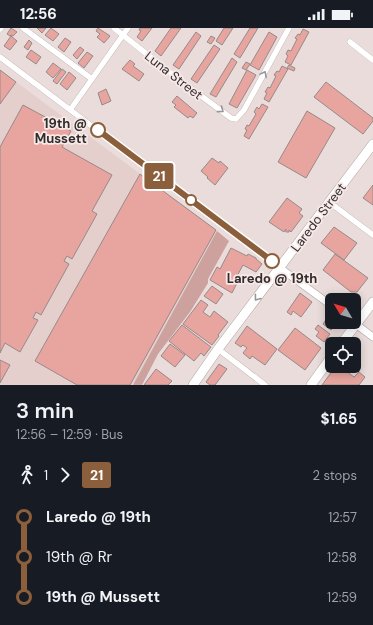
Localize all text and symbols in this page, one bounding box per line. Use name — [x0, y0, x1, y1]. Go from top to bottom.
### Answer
text: 12:56 — [20, 4, 57, 24]
street label: Luna Street — [141, 47, 206, 103]
one-way arrow — [259, 71, 266, 78]
one-way arrow — [216, 105, 223, 112]
place label: 19th @ Mussett — [35, 115, 87, 147]
marker: 19th @ Mussett — [90, 122, 106, 138]
line badge: 21 — [141, 163, 177, 189]
text: 21 — [152, 167, 166, 185]
street label: Laredo Street — [287, 179, 350, 255]
unlabelled marker — [185, 194, 197, 206]
marker: Laredo @ 19th — [264, 253, 280, 269]
place label: Laredo @ 19th — [227, 270, 317, 287]
north arrow — [325, 293, 361, 329]
map controls — [325, 293, 361, 373]
one-way arrow — [254, 294, 261, 301]
button: locate — [325, 337, 361, 373]
text: 3 min — [16, 396, 74, 425]
text: $1.65 — [321, 409, 357, 429]
text: 12:56 – 12:59 · Bus — [16, 426, 123, 443]
icon: walk — [16, 464, 38, 486]
icon: forward — [54, 464, 76, 486]
text: 21 — [90, 466, 103, 484]
text: 1 — [44, 467, 48, 484]
text: 2 stops — [313, 467, 357, 484]
text: Laredo @ 19th — [46, 507, 151, 527]
text: 12:57 — [328, 509, 357, 526]
text: 19th @ Rr — [46, 547, 112, 567]
text: 12:58 — [327, 549, 357, 566]
text: 19th @ Mussett — [46, 587, 160, 607]
text: 12:59 — [327, 589, 357, 606]

